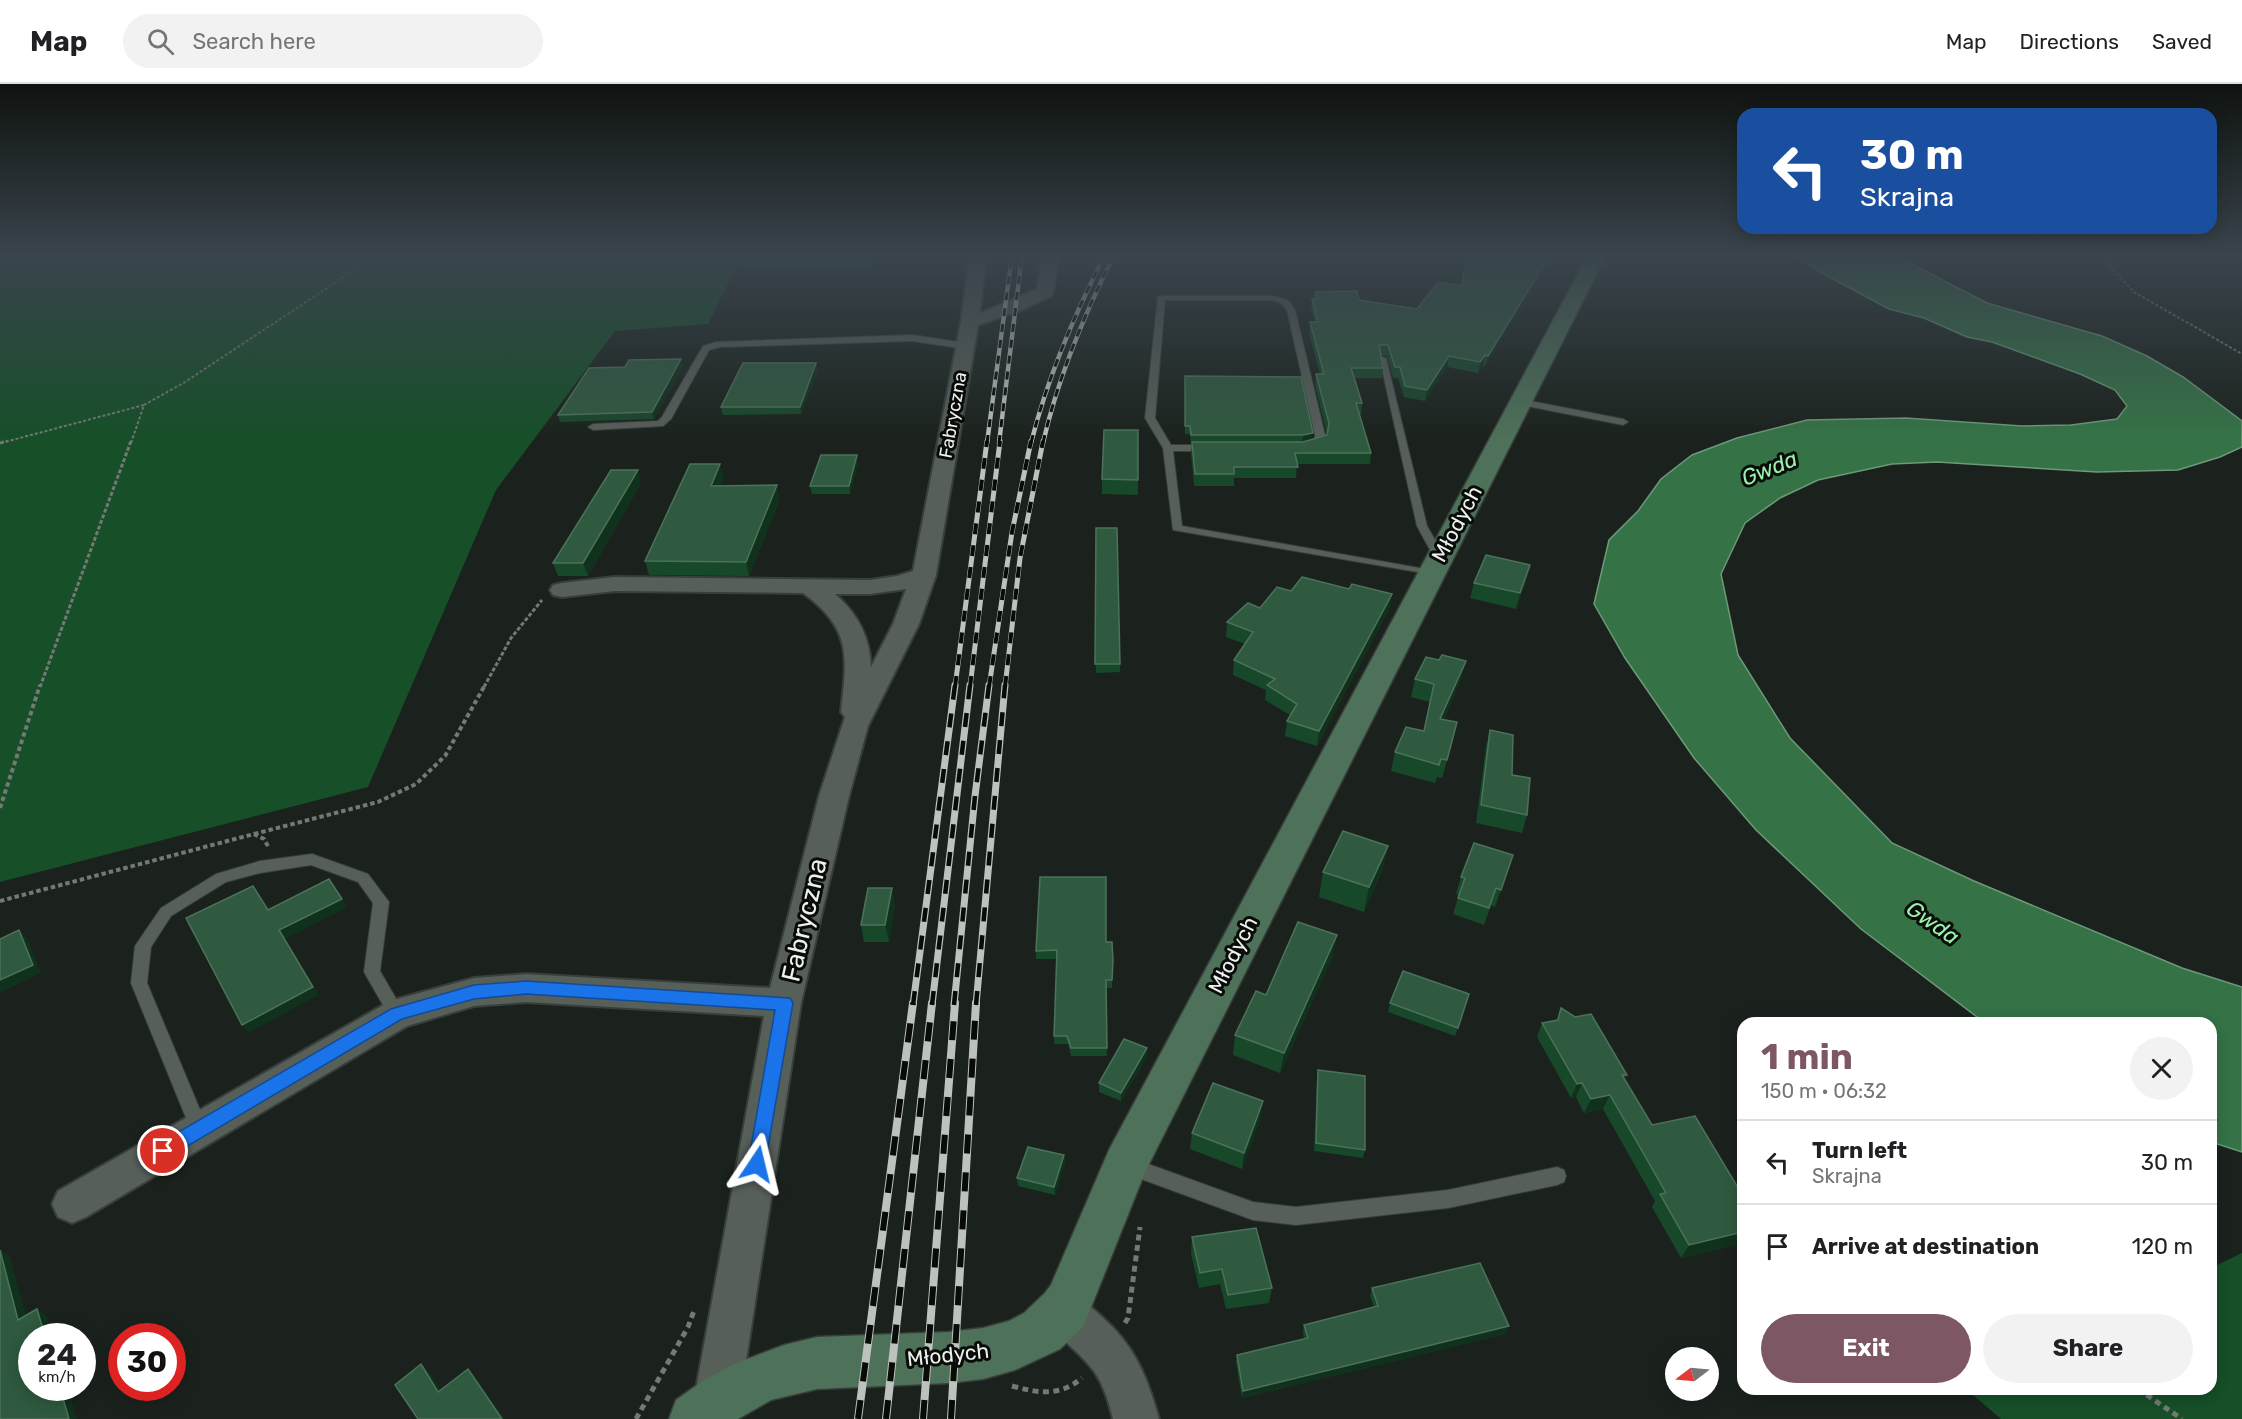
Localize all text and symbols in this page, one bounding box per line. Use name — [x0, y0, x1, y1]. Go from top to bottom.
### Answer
search box — [123, 14, 543, 68]
text: Map — [30, 25, 87, 58]
icon: search — [144, 25, 177, 58]
text: Search here — [192, 28, 316, 55]
text: Map — [1946, 29, 1987, 54]
text: Directions — [2020, 29, 2119, 54]
text: Saved — [2152, 29, 2212, 54]
text: 30 m — [1860, 130, 1964, 180]
icon: left — [1761, 132, 1839, 210]
text: Skrajna — [1860, 181, 1954, 213]
street label: Fabryczna — [935, 370, 971, 460]
water label: Gwda — [1737, 445, 1801, 492]
street label: Młodych — [1426, 481, 1487, 566]
street label: Fabryczna — [775, 855, 834, 985]
water label: Gwda — [1901, 895, 1964, 950]
street label: Młodych — [1203, 912, 1262, 997]
text: 1 min — [1761, 1035, 1853, 1078]
button: close — [2130, 1037, 2193, 1100]
text: 150 m · 06:32 — [1761, 1079, 1887, 1103]
pin — [137, 1125, 188, 1176]
position arrow — [725, 1132, 789, 1196]
icon: arrive — [146, 1134, 179, 1167]
text: Turn left — [1812, 1137, 1907, 1164]
icon: left — [1761, 1146, 1794, 1179]
text: 30 m — [2141, 1149, 2193, 1176]
text: Skrajna — [1812, 1164, 1882, 1188]
icon: arrive — [1761, 1230, 1794, 1263]
text: Arrive at destination — [1812, 1233, 2039, 1260]
text: 120 m — [2132, 1233, 2193, 1260]
button: Exit — [1761, 1314, 1971, 1383]
button: Share — [1983, 1314, 2193, 1383]
speed limit sign: 30 — [108, 1323, 186, 1401]
text: 24 — [37, 1337, 77, 1373]
street label: Młodych — [906, 1338, 990, 1371]
north arrow — [1665, 1347, 1719, 1401]
map controls — [1665, 1347, 1719, 1401]
text: km/h — [38, 1368, 76, 1386]

